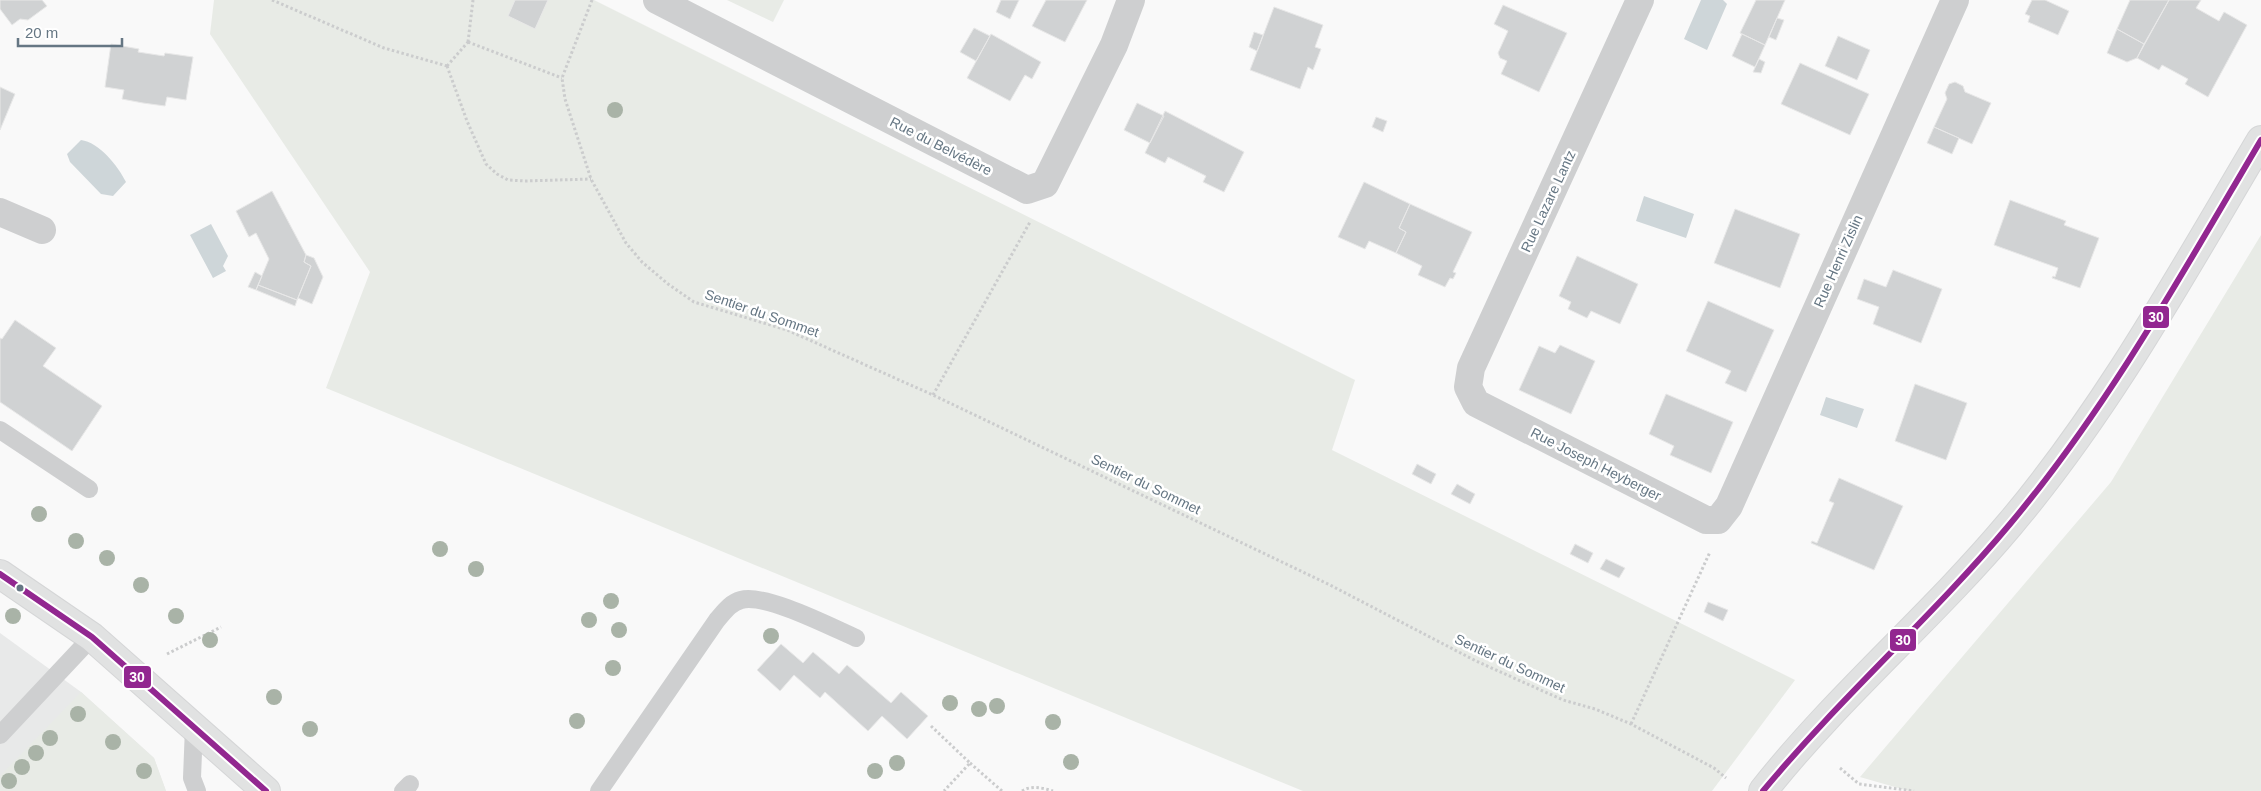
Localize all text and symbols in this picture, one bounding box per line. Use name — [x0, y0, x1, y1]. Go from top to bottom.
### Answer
scale bar — [18, 15, 121, 47]
text: 20 m — [25, 24, 58, 41]
street label: Rue du Belvédère — [887, 113, 995, 179]
street label: Rue Lazare Lantz — [1517, 148, 1579, 254]
street label: Rue Henri Zislin — [1810, 212, 1866, 310]
street label: Sentier du Sommet — [703, 286, 821, 340]
line badge: 30 — [2142, 305, 2170, 329]
text: 30 — [2148, 309, 2164, 325]
street label: Rue Joseph Heyberger — [1528, 424, 1664, 504]
street label: Sentier du Sommet — [1089, 451, 1203, 518]
unlabelled marker — [15, 583, 25, 593]
line badge: 30 — [1889, 628, 1917, 652]
street label: Sentier du Sommet — [1452, 630, 1568, 696]
text: 30 — [1895, 632, 1911, 648]
line badge: 30 — [123, 665, 152, 689]
text: 30 — [129, 669, 145, 685]

